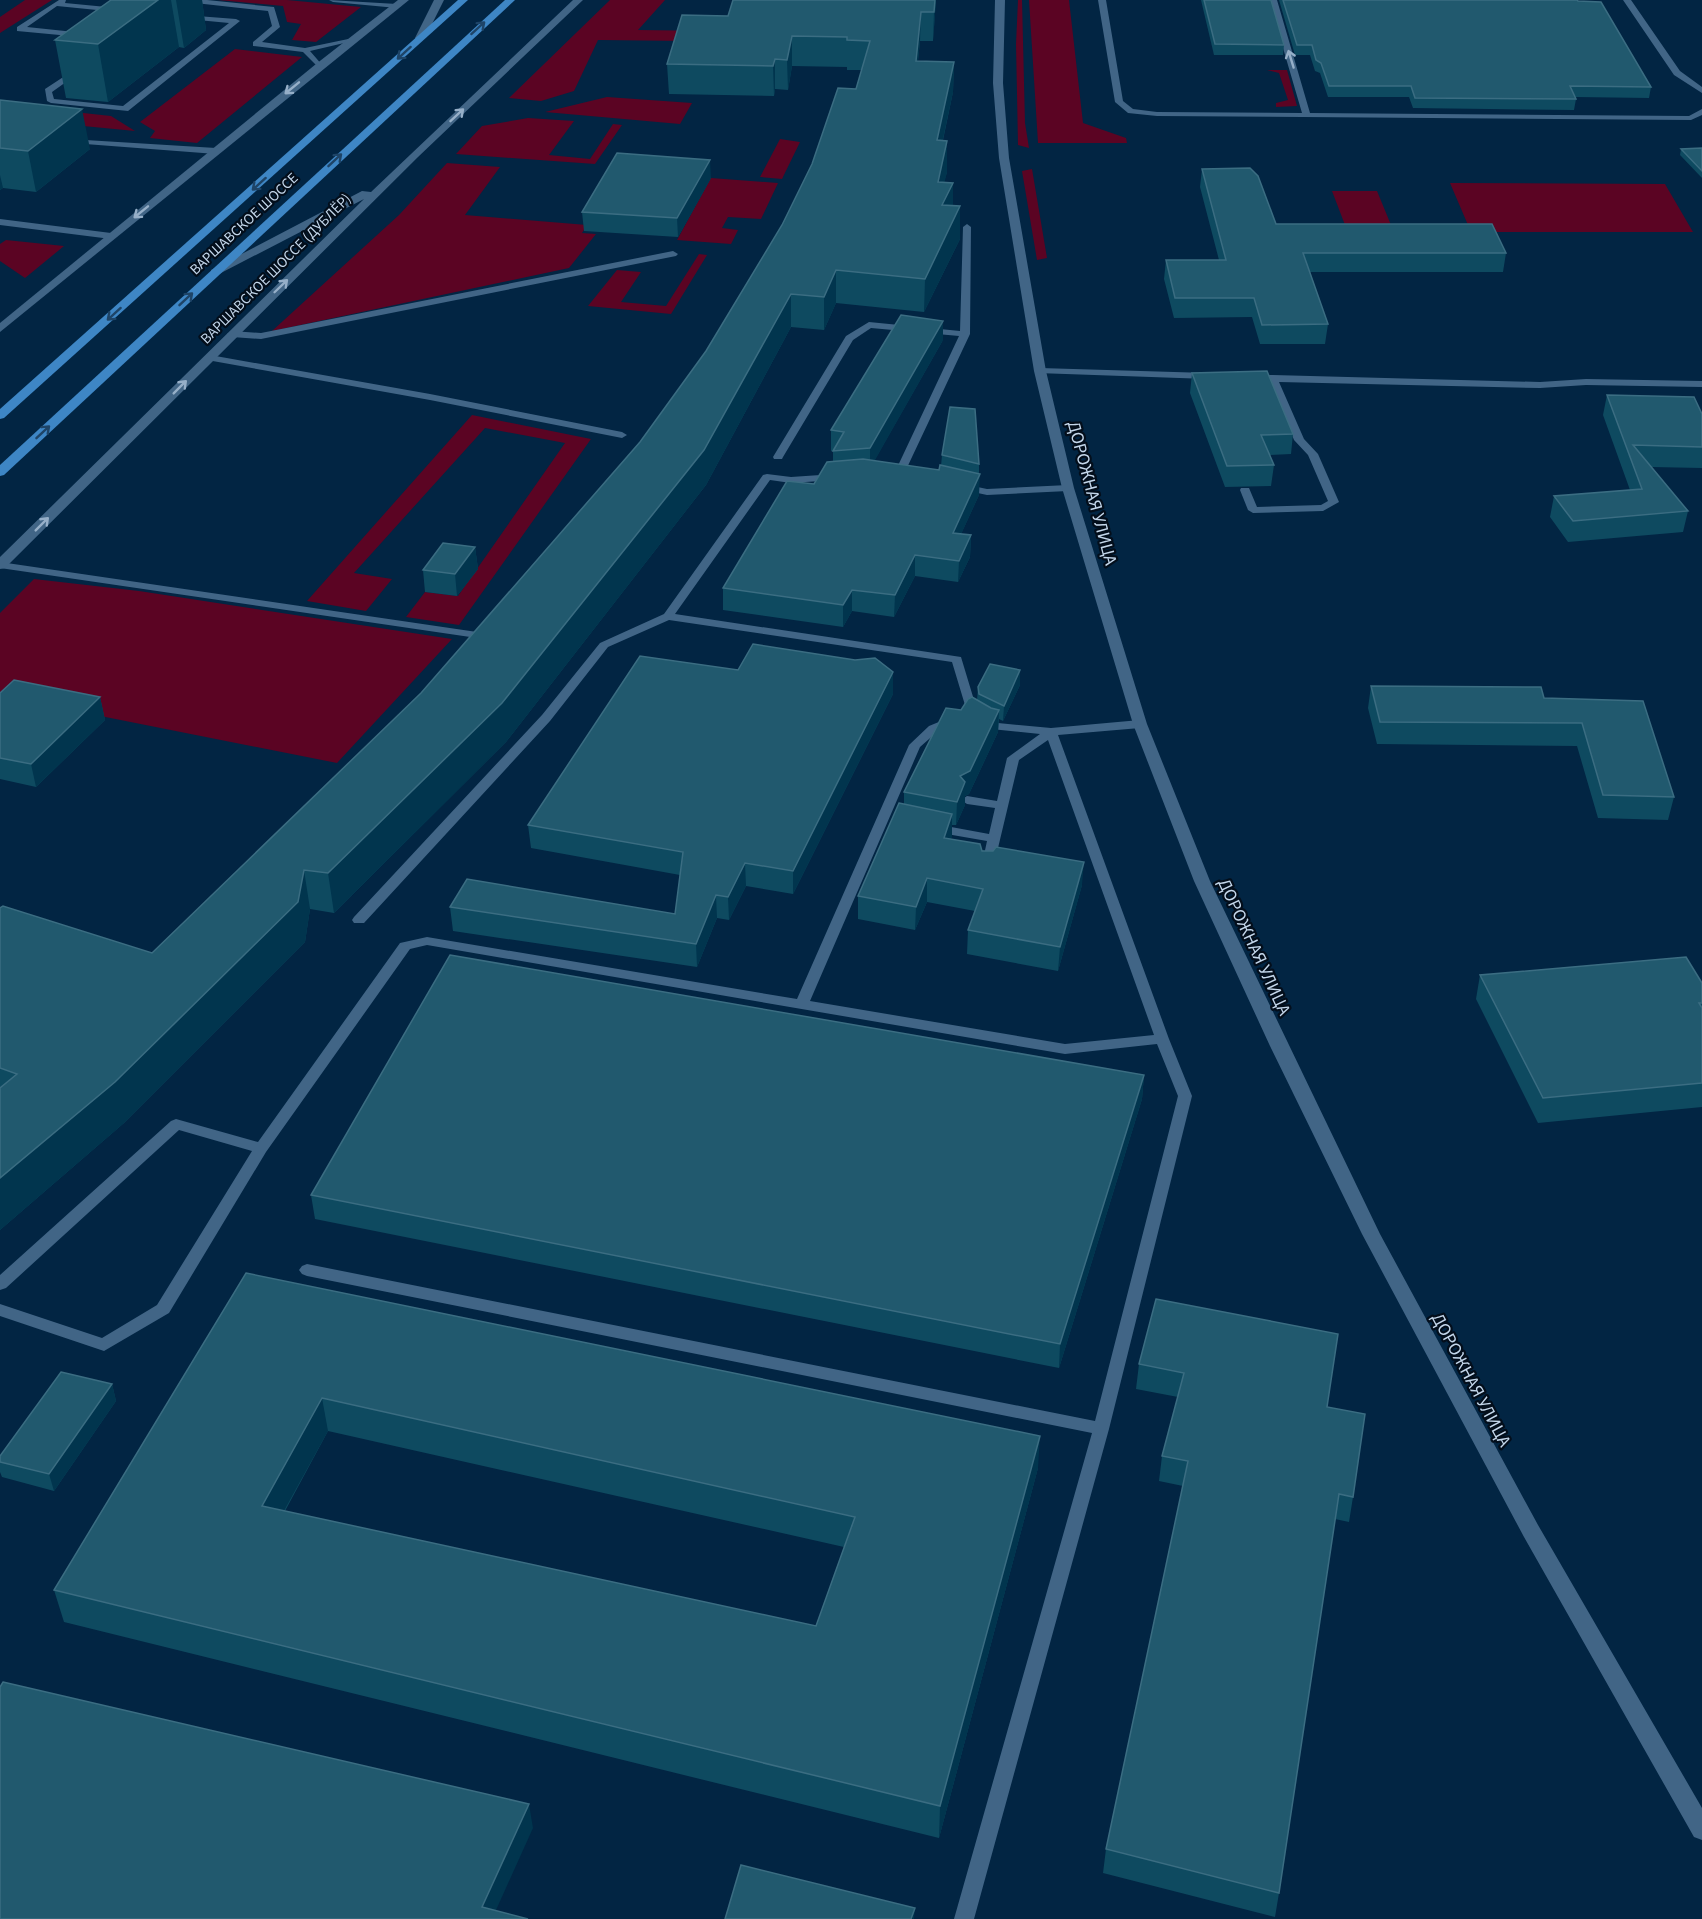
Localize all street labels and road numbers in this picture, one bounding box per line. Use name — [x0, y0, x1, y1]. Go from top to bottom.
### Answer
street label: ВАРШАВСКОЕ ШОССЕ — [185, 168, 303, 280]
street label: ВАРШАВСКОЕ ШОССЕ (ДУБЛЁР) — [196, 189, 356, 349]
street label: ДОРОЖНАЯ УЛИЦА — [1061, 418, 1123, 568]
street label: ДОРОЖНАЯ УЛИЦА — [1211, 874, 1297, 1020]
street label: ДОРОЖНАЯ УЛИЦА — [1425, 1309, 1517, 1452]

